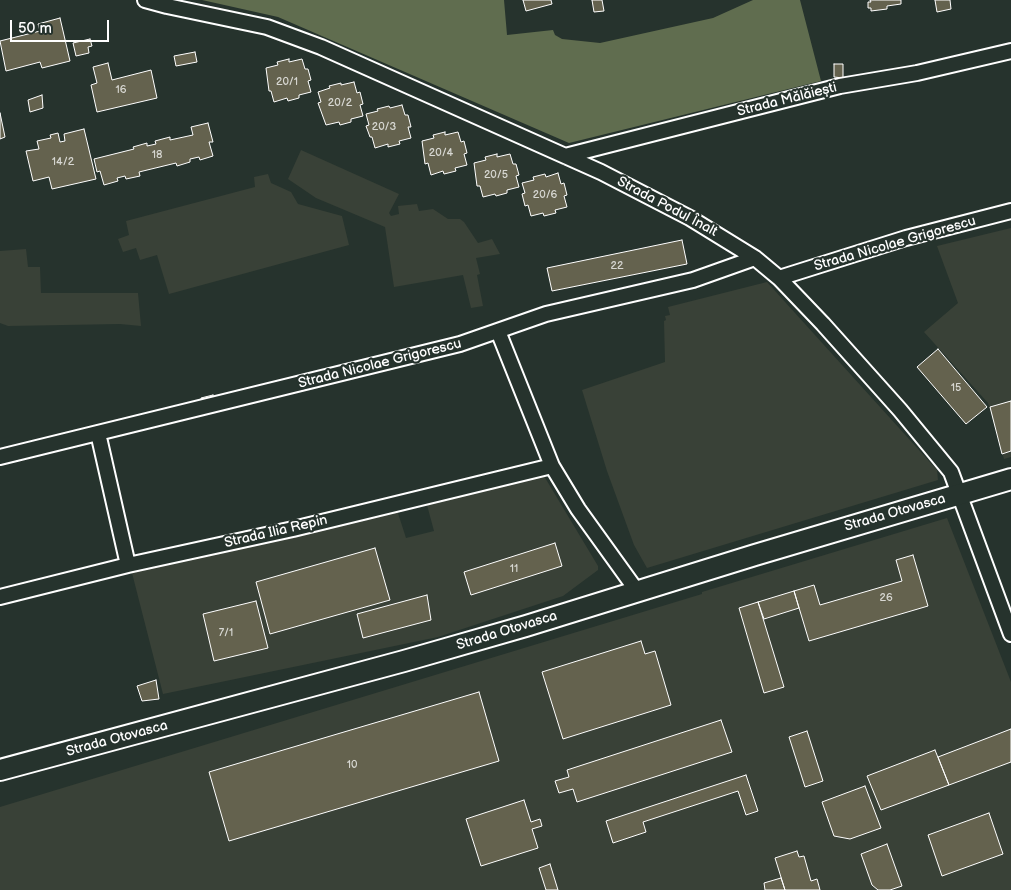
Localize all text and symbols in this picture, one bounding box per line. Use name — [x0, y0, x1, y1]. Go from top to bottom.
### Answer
scale bar — [12, 10, 111, 42]
text: 50 m — [18, 19, 52, 38]
house number: 20/1 — [276, 75, 298, 89]
street label: Strada Mălăiești — [735, 79, 839, 121]
house number: 16 — [116, 83, 126, 97]
house number: 20/2 — [328, 96, 352, 110]
house number: 20/3 — [372, 120, 396, 134]
house number: 20/4 — [429, 146, 453, 160]
house number: 18 — [152, 148, 162, 162]
house number: 14/2 — [52, 155, 74, 169]
house number: 20/5 — [484, 168, 508, 182]
street label: Strada Podul Înalt — [614, 173, 720, 241]
house number: 20/6 — [533, 188, 557, 202]
street label: Strada Nicolae Grigorescu — [812, 213, 978, 275]
house number: 22 — [611, 259, 623, 273]
street label: Strada Nicolae Grigorescu — [297, 336, 463, 392]
house number: 15 — [951, 381, 961, 395]
street label: Strada Otovasca — [843, 491, 947, 535]
street label: Strada Ilia Repin — [223, 512, 329, 552]
house number: 11 — [510, 562, 518, 576]
house number: 26 — [879, 591, 893, 605]
street label: Strada Otovasca — [455, 608, 559, 654]
house number: 7/1 — [219, 626, 233, 640]
street label: Strada Otovasca — [64, 717, 170, 761]
house number: 10 — [347, 758, 357, 772]

